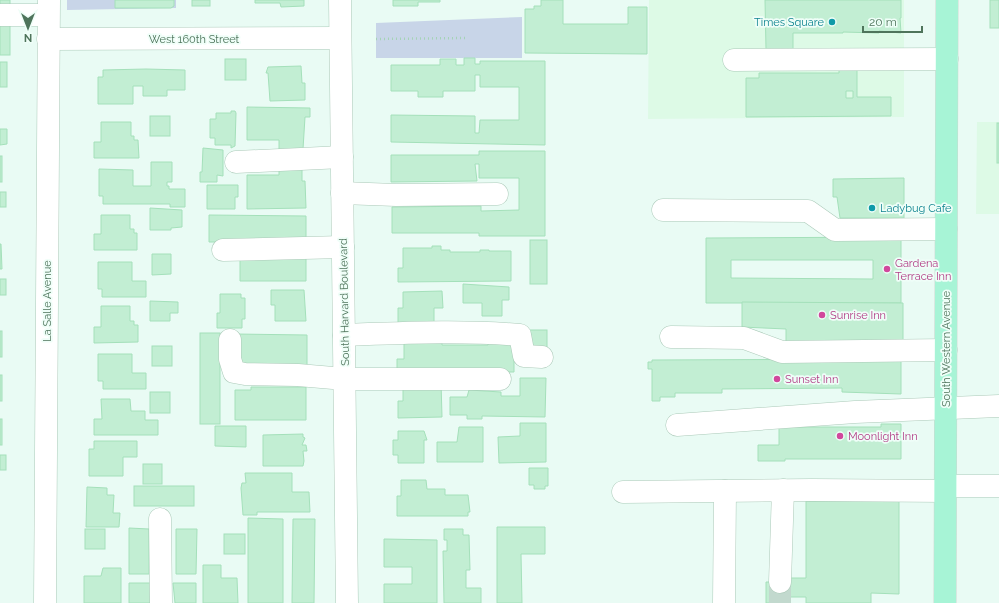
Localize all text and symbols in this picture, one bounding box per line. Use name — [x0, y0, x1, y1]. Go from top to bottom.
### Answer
north arrow — [8, 8, 48, 48]
scale bar — [863, 8, 922, 34]
text: 20 m — [869, 15, 897, 29]
place label: Times Square — [754, 16, 825, 29]
marker: Times Square — [827, 17, 837, 27]
text: N — [24, 31, 32, 44]
street label: West 160th Street — [149, 33, 240, 46]
place label: Ladybug Cafe — [880, 202, 952, 215]
marker: Ladybug Cafe — [867, 203, 877, 213]
street label: South Harvard Boulevard — [337, 238, 352, 366]
place label: Gardena Terrace Inn — [895, 257, 951, 283]
street label: La Salle Avenue — [41, 260, 54, 342]
marker: Gardena Terrace Inn — [882, 264, 892, 274]
street label: South Western Avenue — [940, 290, 953, 407]
place label: Sunrise Inn — [830, 309, 886, 322]
marker: Sunrise Inn — [817, 310, 827, 320]
place label: Sunset Inn — [785, 373, 838, 386]
marker: Sunset Inn — [772, 374, 782, 384]
place label: Moonlight Inn — [848, 430, 918, 443]
marker: Moonlight Inn — [835, 431, 845, 441]

